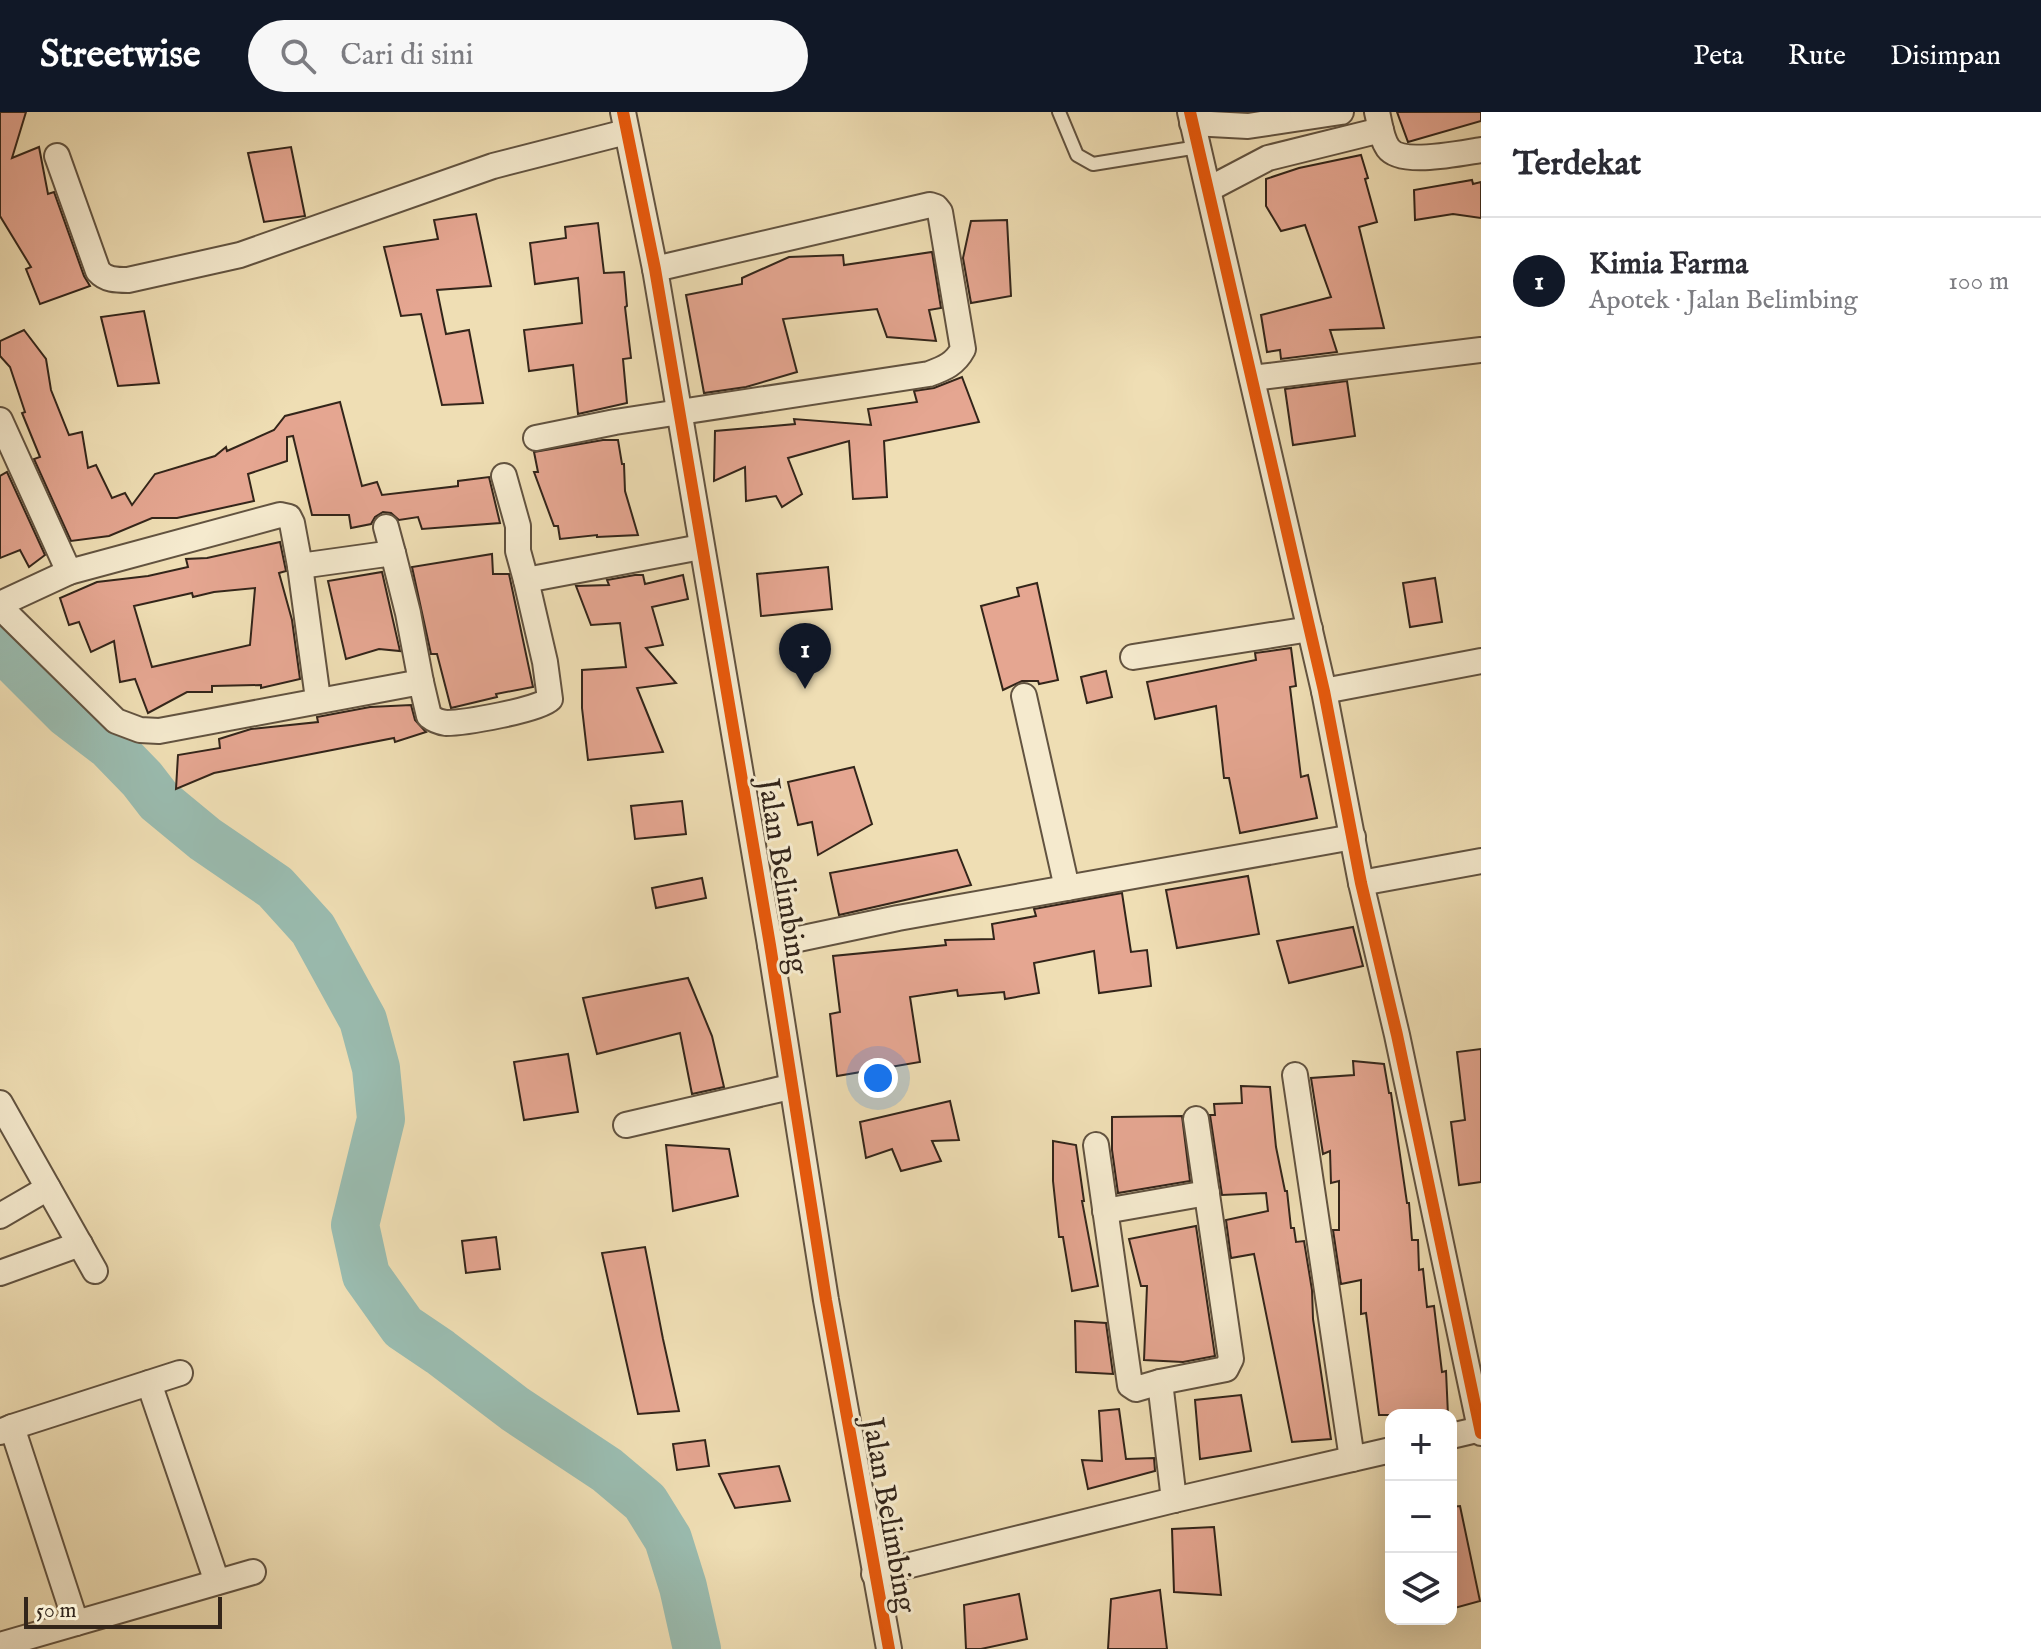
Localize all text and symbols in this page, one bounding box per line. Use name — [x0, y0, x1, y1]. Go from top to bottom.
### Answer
search box — [248, 20, 808, 92]
text: Streetwise — [40, 32, 200, 80]
icon: search — [276, 34, 320, 78]
text: Cari di sini — [340, 37, 474, 75]
text: Peta — [1693, 39, 1744, 74]
text: Rute — [1788, 39, 1846, 74]
text: Disimpan — [1890, 39, 2001, 74]
text: Terdekat — [1513, 143, 1641, 186]
text: Kimia Farma — [1589, 246, 1748, 284]
text: 1 — [1534, 265, 1544, 298]
text: 100 m — [1948, 265, 2009, 298]
text: Apotek · Jalan Belimbing — [1589, 284, 1858, 317]
pin: 1 — [779, 623, 831, 689]
street label: Jalan Belimbing — [747, 773, 816, 977]
your location — [858, 1058, 898, 1098]
map controls — [1385, 1409, 1457, 1625]
button: + — [1385, 1409, 1457, 1481]
street label: Jalan Belimbing — [852, 1412, 924, 1616]
button: − — [1385, 1481, 1457, 1553]
button: layers — [1385, 1553, 1457, 1625]
scale bar — [24, 1593, 222, 1629]
text: 50 m — [36, 1597, 77, 1625]

